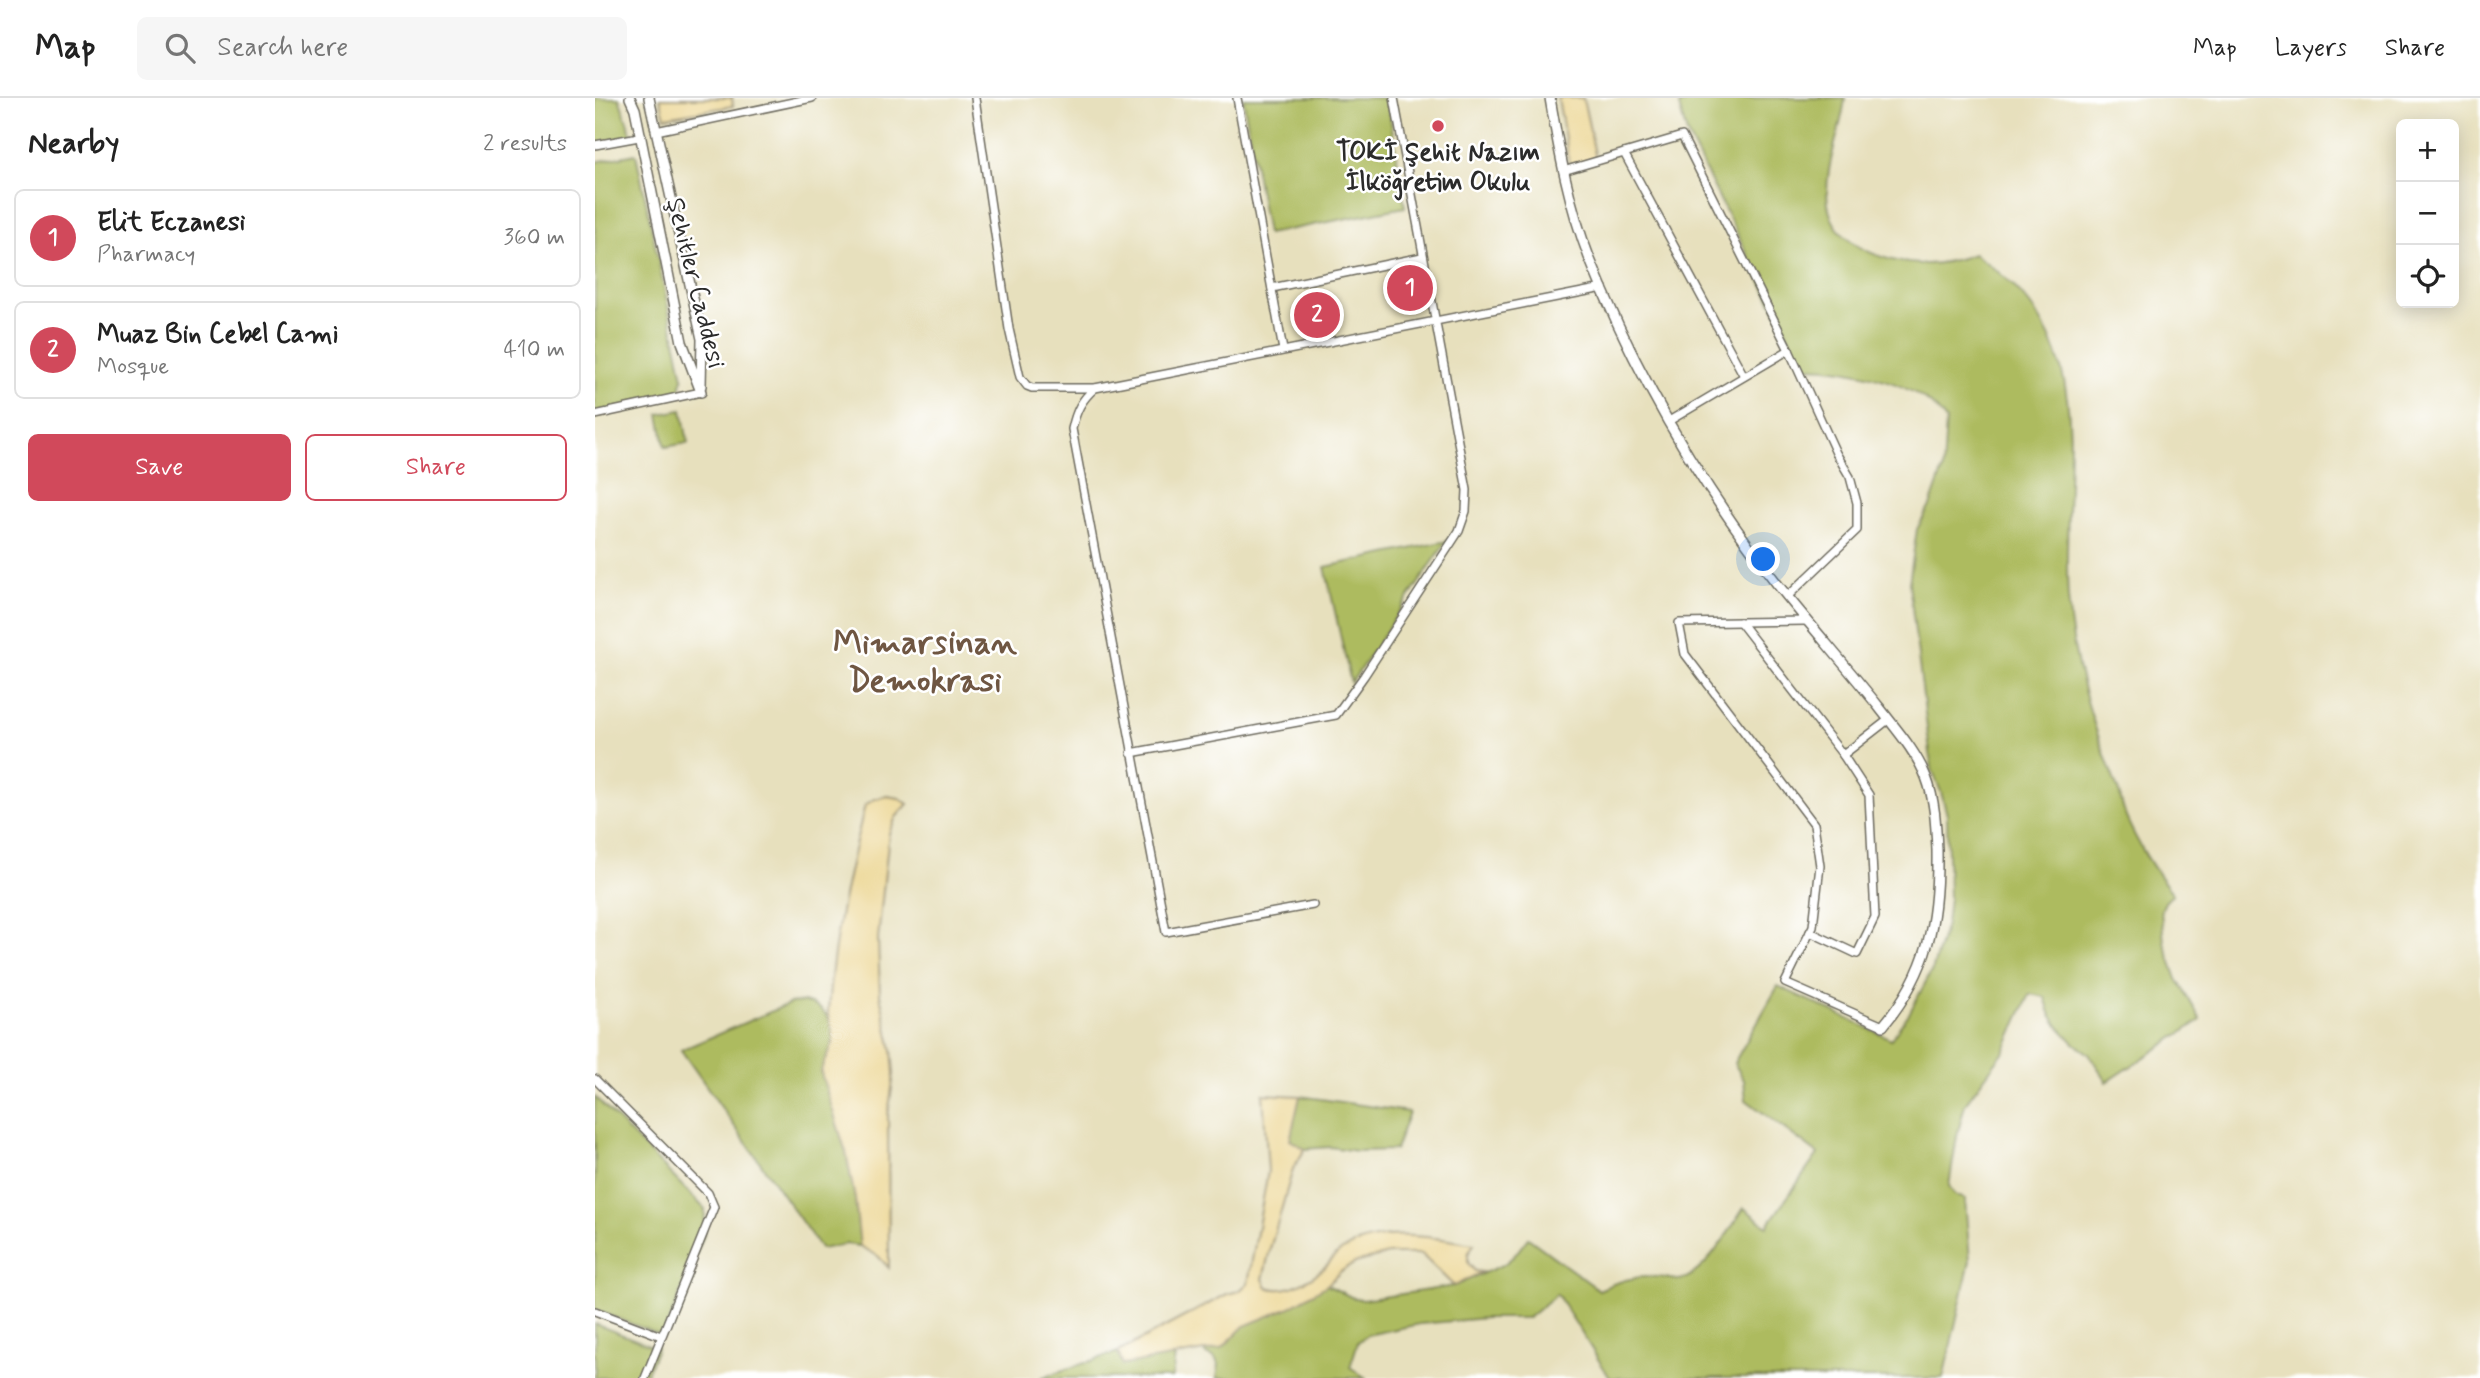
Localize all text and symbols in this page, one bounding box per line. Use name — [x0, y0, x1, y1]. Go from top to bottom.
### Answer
search box — [137, 17, 627, 80]
text: Map — [35, 26, 95, 70]
icon: search — [161, 29, 199, 67]
text: Search here — [217, 31, 348, 65]
text: Map — [2193, 33, 2237, 64]
text: Layers — [2275, 33, 2347, 64]
text: Share — [2385, 33, 2445, 64]
marker: TOKİ Şehit Nazım İlköğretim Okulu — [1430, 118, 1446, 134]
map controls — [2396, 119, 2459, 308]
button: + — [2396, 119, 2459, 182]
text: Nearby — [28, 124, 119, 163]
text: 2 results — [483, 129, 567, 159]
place label: TOKİ Şehit Nazım İlköğretim Okulu — [1336, 136, 1540, 201]
button: − — [2396, 182, 2459, 245]
street label: Şehitler Caddesi — [657, 194, 733, 372]
text: Elit Eczanesi — [97, 206, 245, 240]
text: 1 — [48, 223, 58, 253]
text: 360 m — [504, 223, 565, 253]
text: Pharmacy — [97, 240, 195, 270]
button: locate — [2396, 245, 2459, 308]
pin: 1 — [1387, 262, 1433, 314]
pin: 2 — [1294, 289, 1340, 341]
text: Muaz Bin Cebel Cami — [97, 318, 338, 352]
text: 2 — [47, 335, 59, 365]
text: 410 m — [503, 335, 565, 365]
text: Mosque — [97, 352, 169, 382]
button: Save — [28, 434, 291, 501]
button: Share — [305, 434, 567, 501]
your location — [1746, 542, 1780, 576]
district label: Mimarsinan Demokrasi — [833, 622, 1017, 704]

